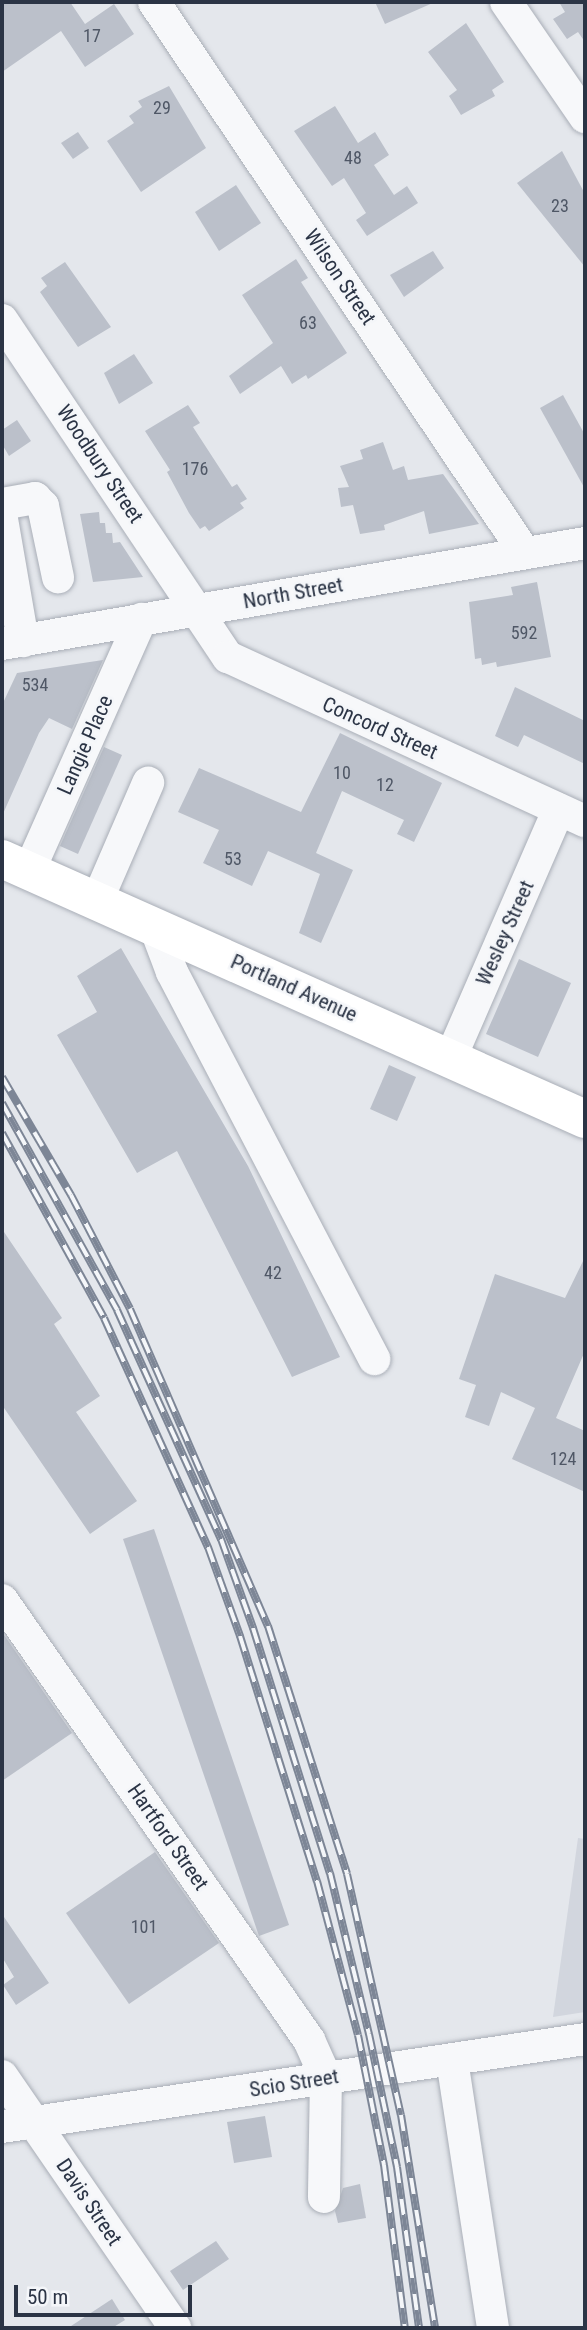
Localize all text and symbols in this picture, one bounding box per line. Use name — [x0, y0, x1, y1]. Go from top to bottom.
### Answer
house number: 17 — [83, 25, 101, 47]
house number: 29 — [153, 97, 171, 119]
house number: 48 — [344, 147, 362, 169]
house number: 23 — [551, 195, 569, 217]
street label: Wilson Street — [299, 224, 381, 330]
house number: 63 — [299, 312, 317, 334]
street label: Woodbury Street — [51, 400, 149, 528]
house number: 176 — [182, 458, 208, 480]
street label: North Street — [241, 572, 345, 614]
house number: 592 — [511, 622, 537, 644]
house number: 534 — [22, 674, 48, 696]
street label: Langie Place — [52, 691, 118, 799]
street label: Concord Street — [318, 691, 442, 765]
house number: 10 — [333, 762, 351, 784]
house number: 12 — [376, 774, 394, 796]
house number: 53 — [224, 848, 242, 870]
street label: Wesley Street — [471, 877, 539, 989]
street label: Portland Avenue — [227, 949, 361, 1027]
house number: 42 — [264, 1262, 282, 1284]
house number: 124 — [550, 1448, 576, 1470]
street label: Hartford Street — [122, 1779, 214, 1895]
house number: 101 — [131, 1916, 157, 1938]
street label: Scio Street — [248, 2064, 340, 2102]
street label: Davis Street — [51, 2154, 127, 2250]
scale bar — [18, 2270, 196, 2314]
text: 50 m — [27, 2285, 68, 2309]

